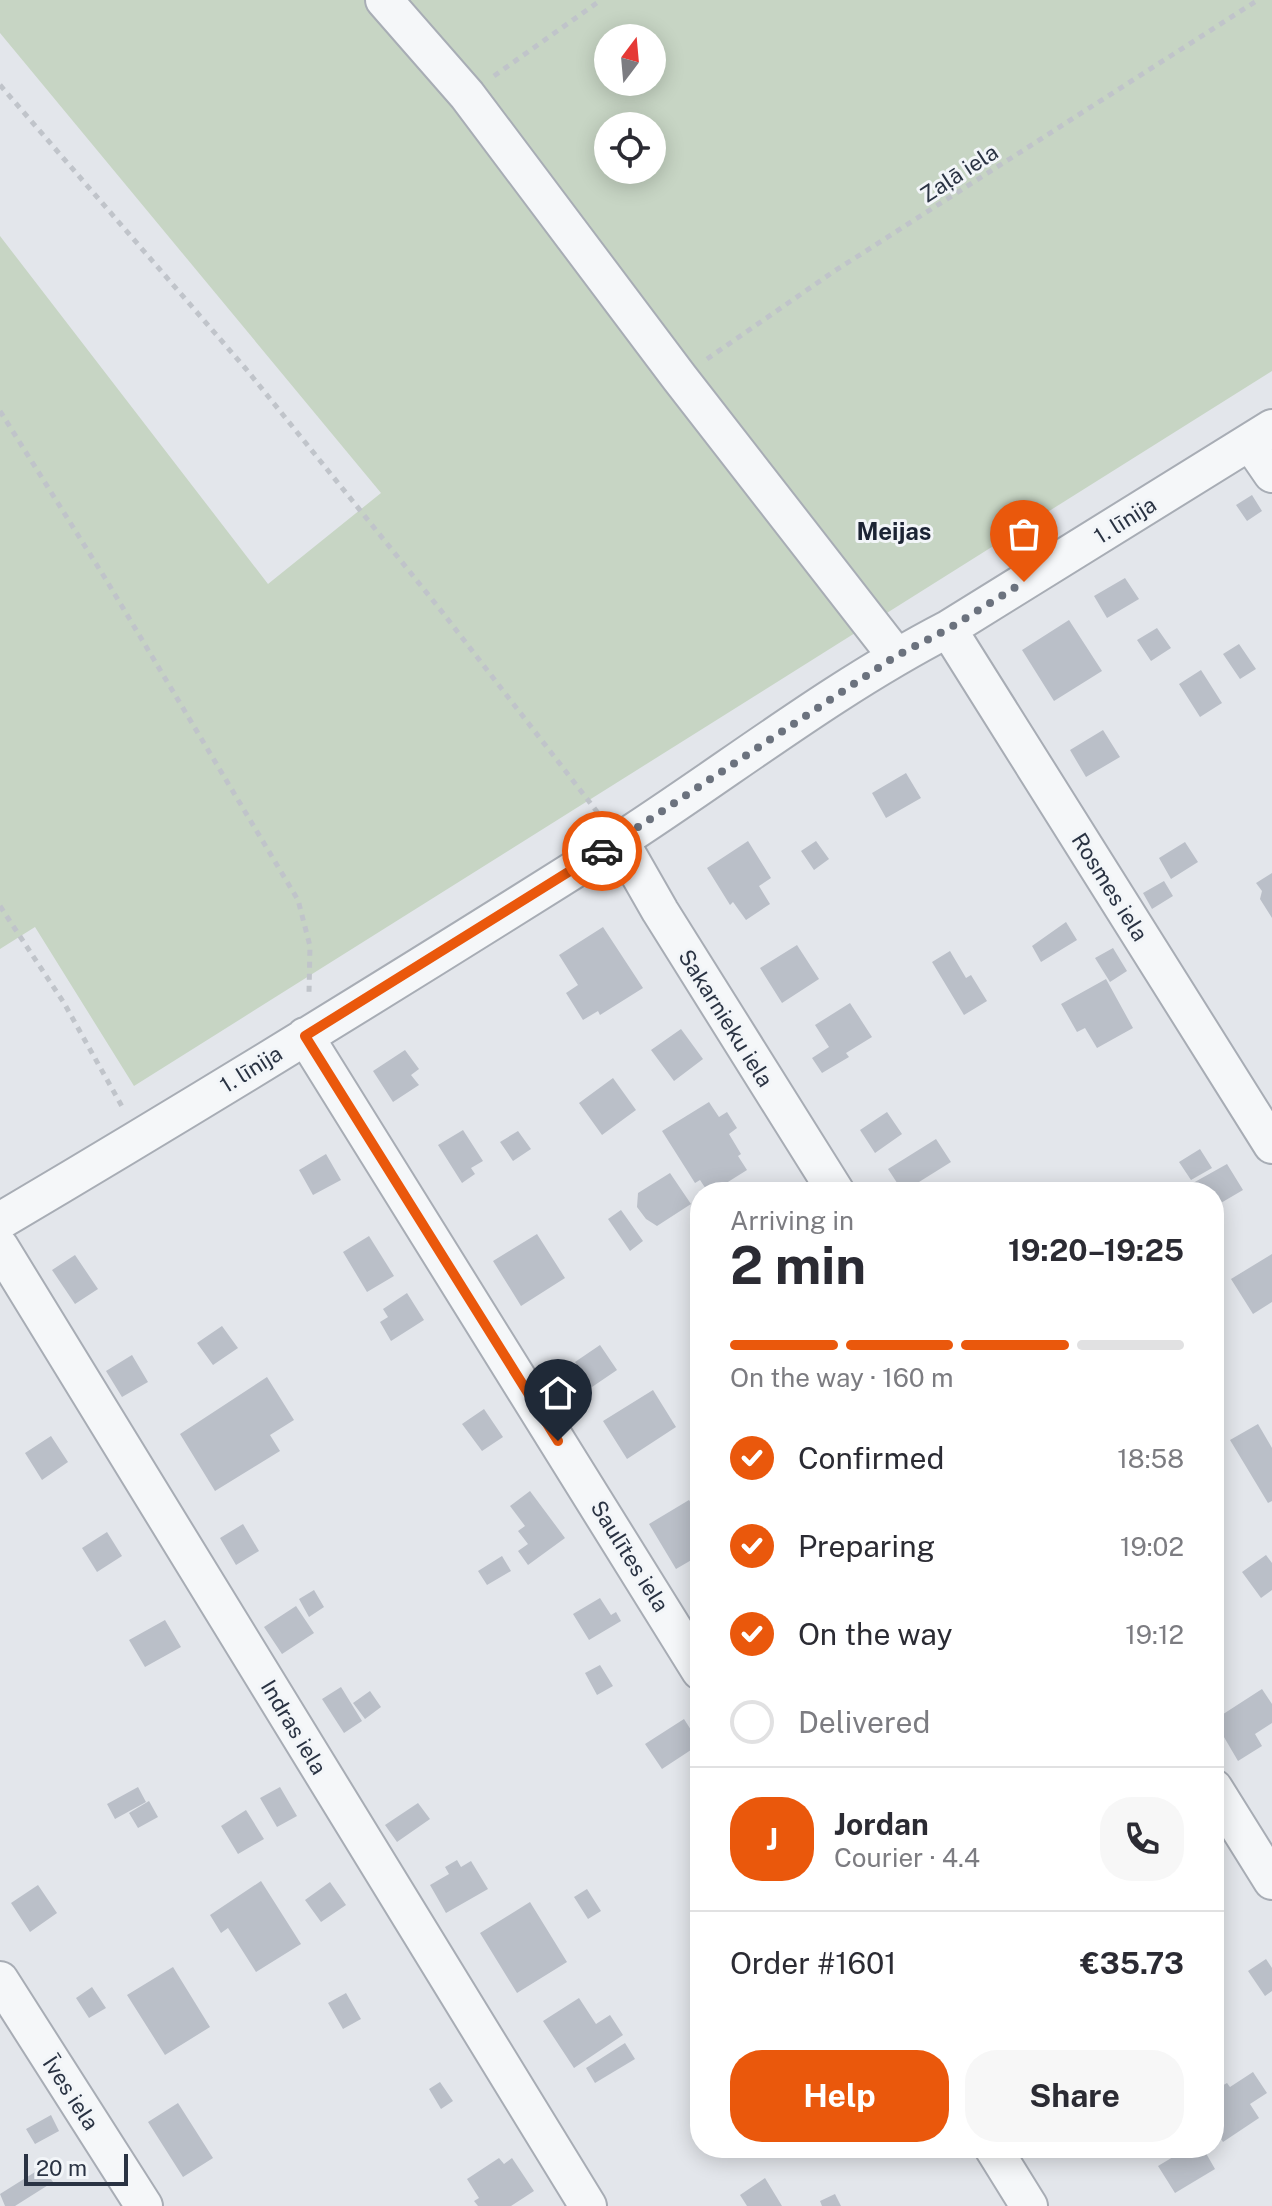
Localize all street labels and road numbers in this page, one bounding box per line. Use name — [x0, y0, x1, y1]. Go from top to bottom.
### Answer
street label: Zaļā iela — [915, 138, 1003, 208]
street label: 1. līnija — [1089, 491, 1161, 549]
street label: Rosmes iela — [1067, 828, 1153, 946]
street label: Sakarnieku iela — [673, 944, 779, 1092]
street label: 1. līnija — [215, 1040, 287, 1098]
street label: Saulītes iela — [586, 1496, 674, 1616]
street label: Indras iela — [256, 1675, 332, 1779]
street label: Īves iela — [37, 2050, 104, 2135]

